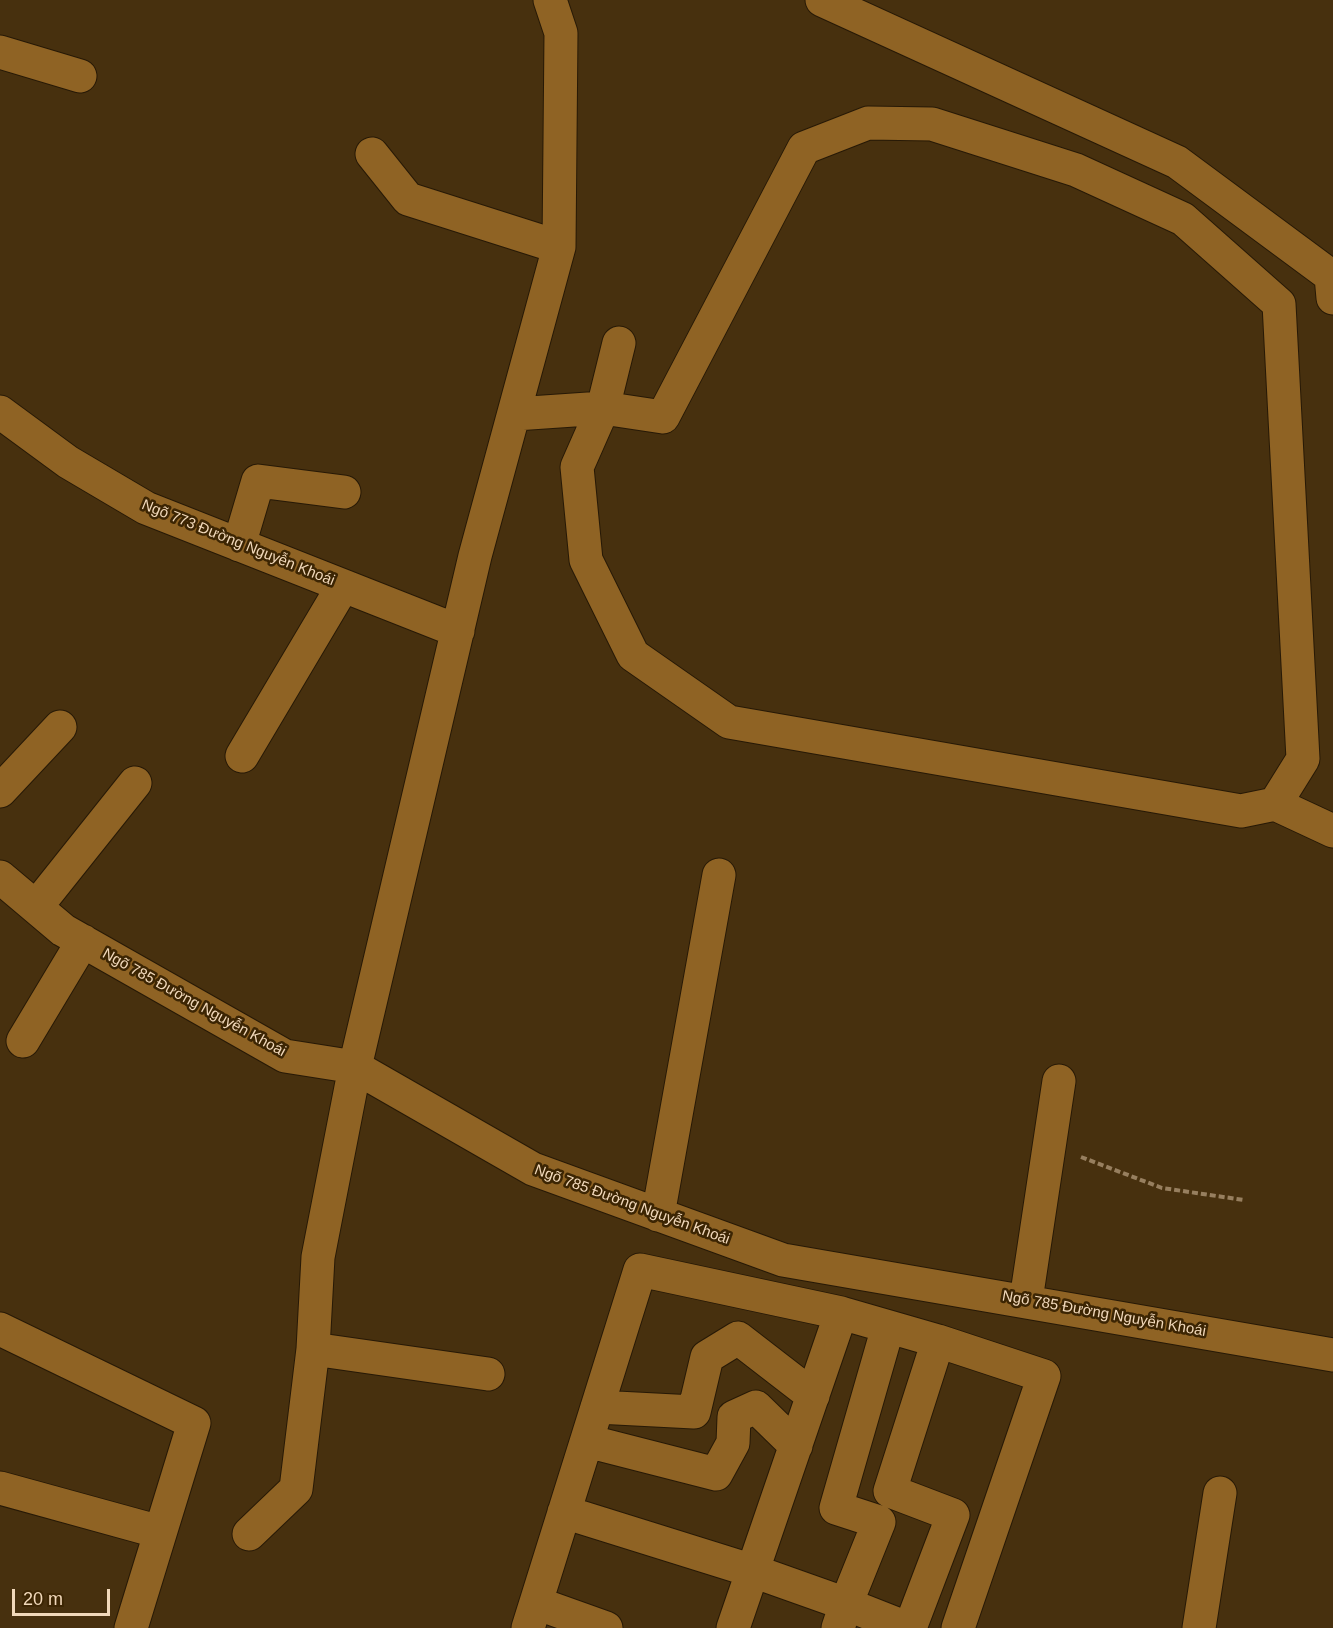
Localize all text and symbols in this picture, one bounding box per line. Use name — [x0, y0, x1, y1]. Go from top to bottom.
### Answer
street label: Ngõ 773 Đường Nguyễn Khoái — [139, 496, 337, 590]
street label: Ngõ 785 Đường Nguyễn Khoái — [99, 945, 289, 1061]
street label: Ngõ 785 Đường Nguyễn Khoái — [532, 1161, 732, 1249]
street label: Ngõ 785 Đường Nguyễn Khoái — [1001, 1287, 1207, 1341]
scale bar — [15, 1577, 112, 1615]
text: 20 m — [23, 1589, 63, 1609]

